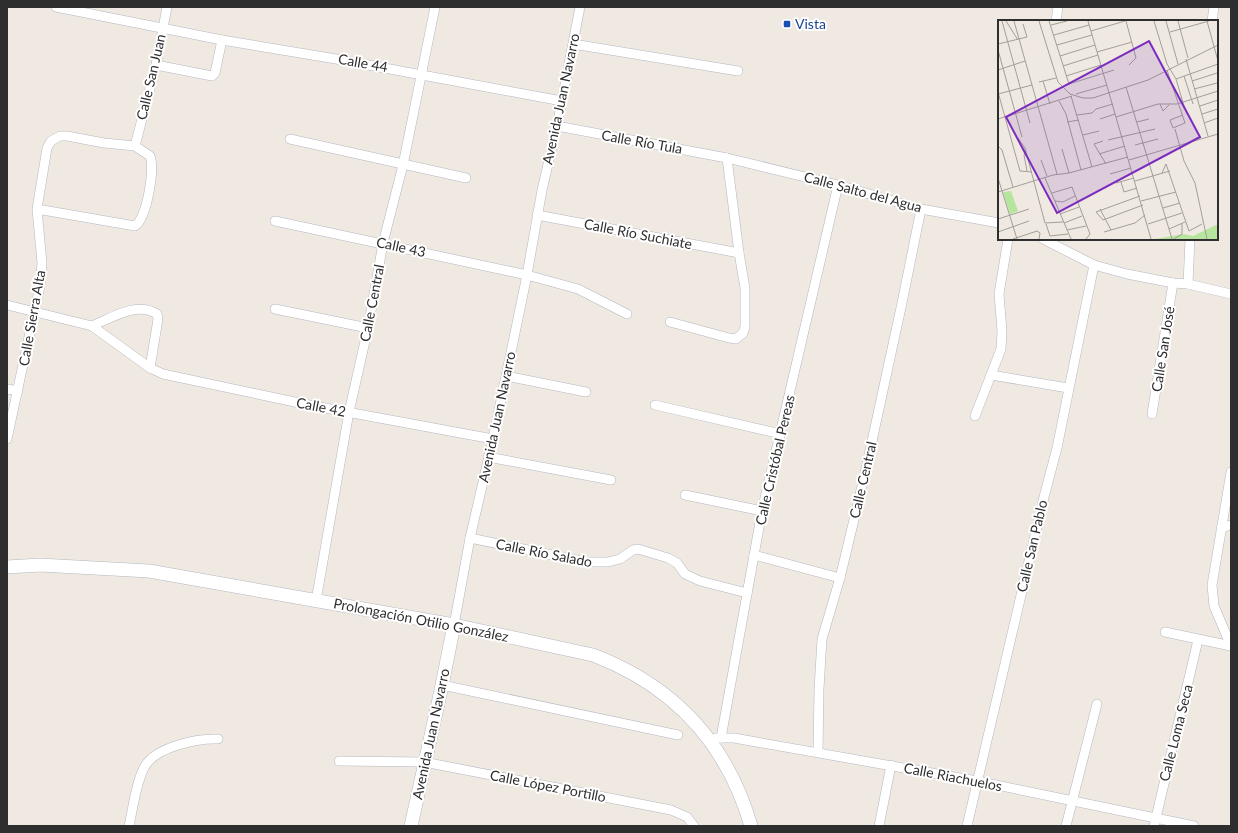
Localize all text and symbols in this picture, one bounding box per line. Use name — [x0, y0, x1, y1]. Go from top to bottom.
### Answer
place label: Vista — [795, 15, 826, 32]
marker: Vista — [782, 19, 792, 29]
inset map — [998, 20, 1218, 240]
street label: Calle San Juan — [132, 32, 169, 121]
street label: Avenida Juan Navarro — [538, 32, 583, 166]
street label: Calle 44 — [337, 50, 389, 75]
street label: Calle Río Tula — [600, 126, 684, 157]
street label: Calle Salto del Agua — [802, 168, 924, 215]
street label: Calle Río Suchiate — [583, 215, 694, 252]
street label: Calle 43 — [375, 233, 427, 260]
street label: Calle Central — [356, 263, 387, 343]
street label: Calle Sierra Alta — [15, 269, 48, 367]
street label: Calle San José — [1147, 305, 1178, 393]
street label: Avenida Juan Navarro — [474, 350, 519, 484]
street label: Calle 42 — [295, 393, 347, 420]
street label: Calle Cristóbal Pereas — [751, 393, 798, 527]
street label: Calle Central — [845, 440, 880, 520]
street label: Calle San Pablo — [1013, 498, 1050, 594]
street label: Calle Río Salado — [494, 535, 594, 570]
street label: Prolongación Otilio González — [332, 594, 510, 645]
street label: Avenida Juan Navarro — [408, 667, 453, 801]
street label: Calle Loma Seca — [1155, 683, 1196, 783]
street label: Calle Riachuelos — [902, 759, 1004, 794]
street label: Calle López Portillo — [489, 766, 608, 805]

